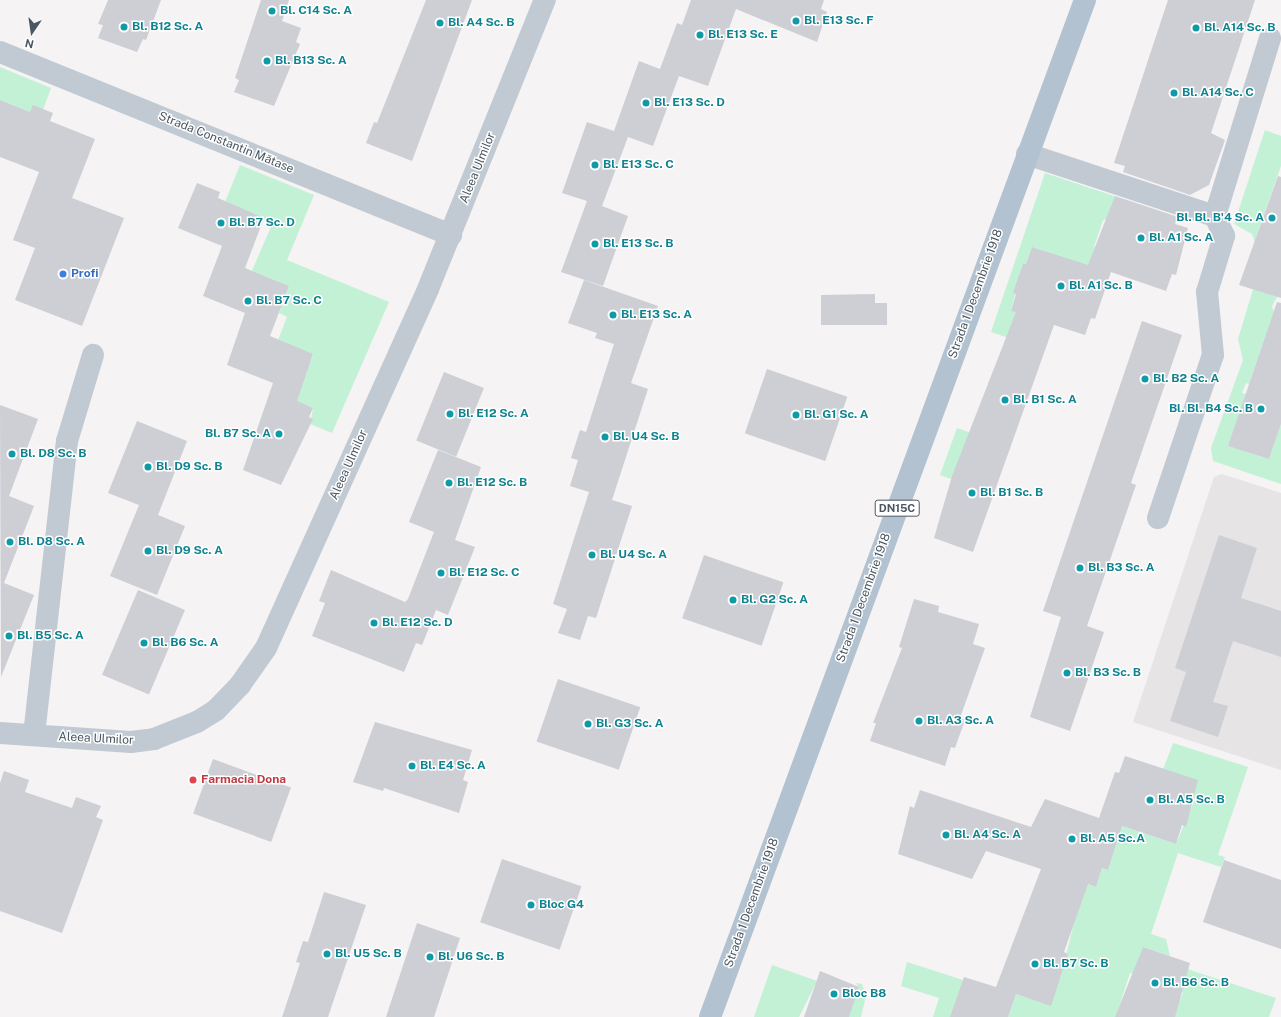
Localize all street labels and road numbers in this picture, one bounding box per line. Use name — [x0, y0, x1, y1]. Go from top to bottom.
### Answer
street label: Strada Constantin Mătase — [156, 109, 296, 177]
street label: Aleea Ulmilor — [457, 130, 499, 206]
street label: Strada 1 Decembrie 1918 — [946, 227, 1006, 361]
street label: Aleea Ulmilor — [327, 428, 371, 502]
road number: DN15C — [874, 499, 920, 517]
street label: Strada 1 Decembrie 1918 — [834, 531, 894, 665]
street label: Aleea Ulmilor — [58, 730, 134, 748]
street label: Strada 1 Decembrie 1918 — [722, 836, 782, 970]

